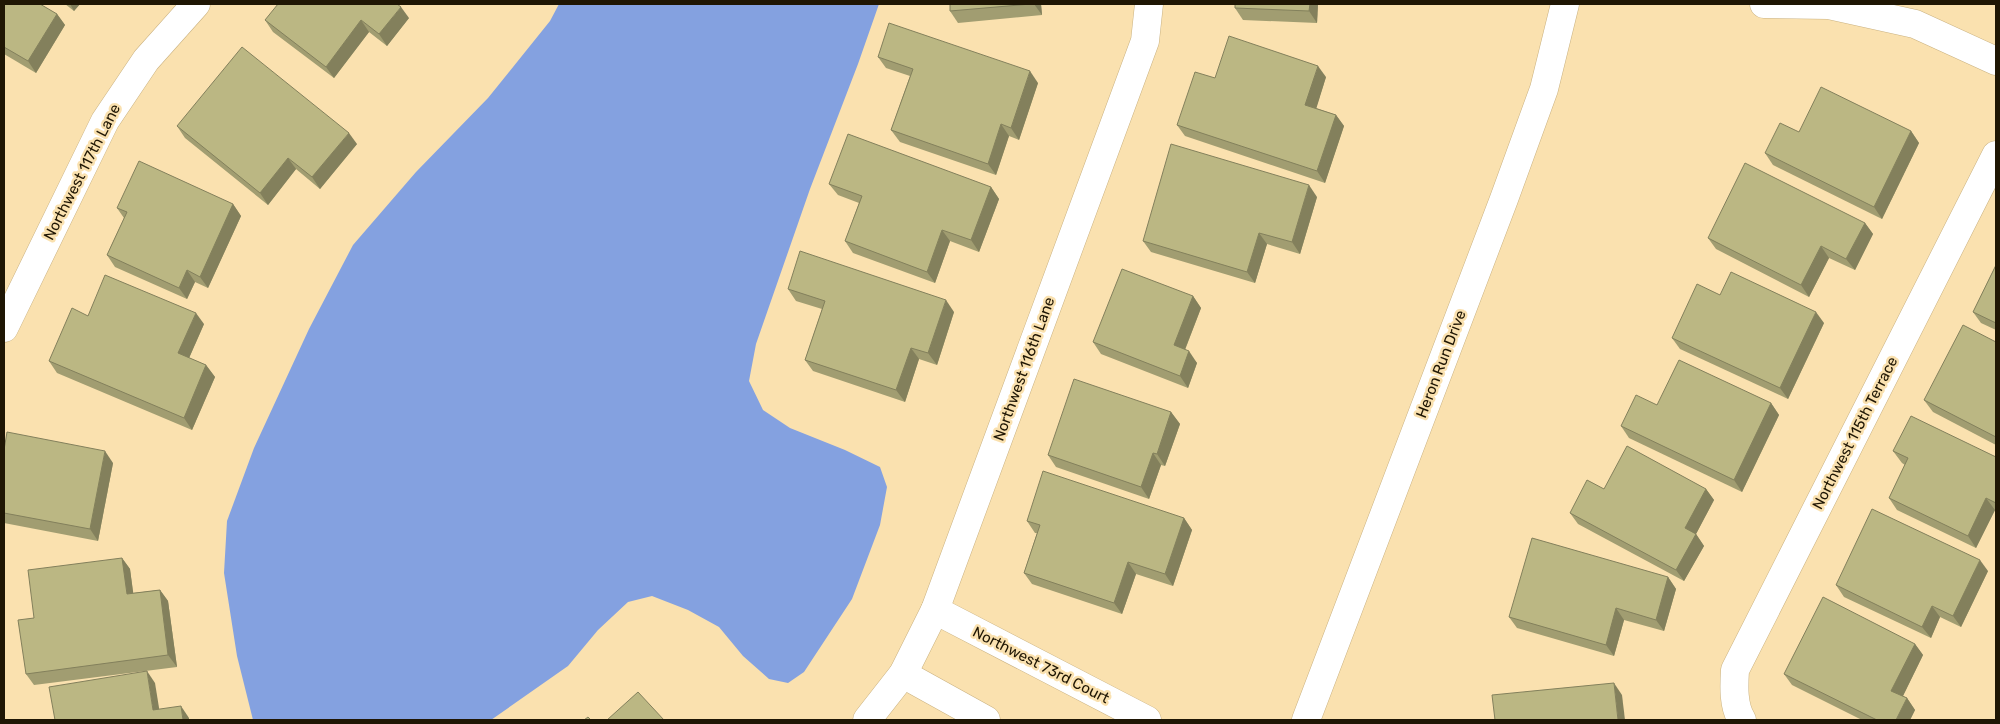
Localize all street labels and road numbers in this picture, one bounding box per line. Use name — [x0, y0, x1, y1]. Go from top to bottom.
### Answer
street label: Northwest 117th Lane — [40, 101, 124, 243]
street label: Northwest 116th Lane — [990, 295, 1058, 443]
street label: Heron Run Drive — [1412, 308, 1470, 420]
street label: Northwest 115th Terrace — [1809, 354, 1901, 512]
street label: Northwest 73rd Court — [970, 623, 1113, 707]

